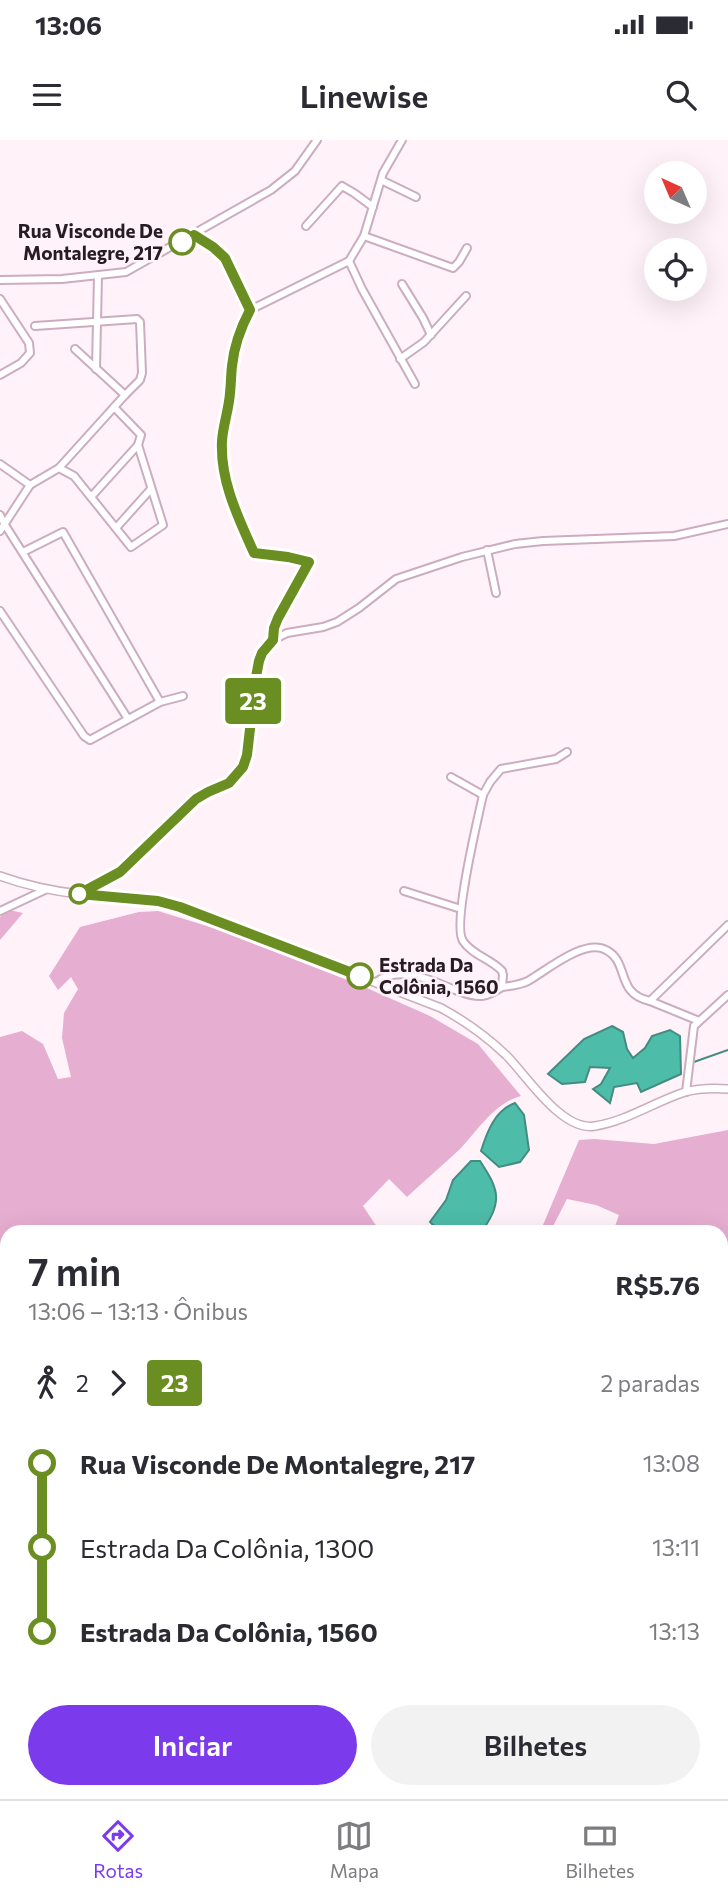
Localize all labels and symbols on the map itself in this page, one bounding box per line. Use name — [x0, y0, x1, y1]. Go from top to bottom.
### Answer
north arrow — [644, 161, 707, 224]
place label: Rua Visconde De Montalegre, 217 — [18, 219, 163, 264]
marker: Rua Visconde De Montalegre, 217 — [169, 229, 195, 255]
line badge: 23 — [222, 678, 284, 724]
unlabelled marker — [69, 884, 89, 904]
place label: Estrada Da Colônia, 1560 — [379, 953, 499, 998]
marker: Estrada Da Colônia, 1560 — [347, 963, 373, 989]

